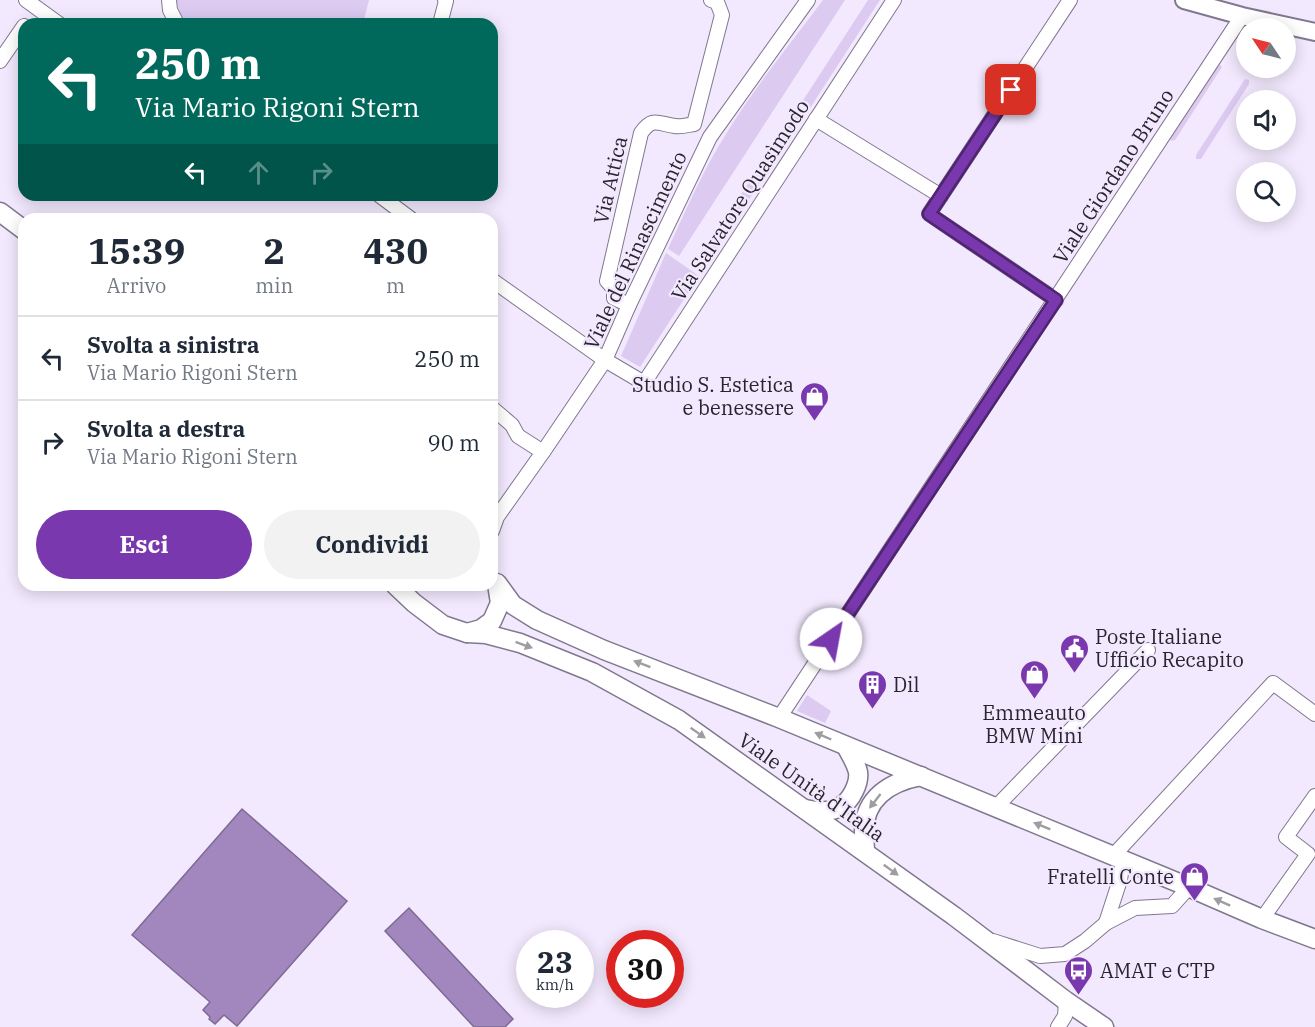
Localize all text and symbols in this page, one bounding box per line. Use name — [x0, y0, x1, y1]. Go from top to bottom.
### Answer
north arrow — [1236, 18, 1296, 78]
map controls — [1236, 18, 1296, 222]
text: 250 m — [135, 36, 261, 91]
icon: left — [36, 42, 114, 120]
pin — [985, 64, 1036, 115]
icon: arrive — [994, 73, 1027, 106]
street label: Viale Giordano Bruno — [1046, 83, 1180, 269]
text: Via Mario Rigoni Stern — [135, 89, 420, 124]
button: sound — [1236, 90, 1296, 150]
street label: Via Salvatore Quasìmodo — [665, 94, 815, 306]
street label: Via Attica — [587, 133, 633, 227]
street label: Viale del Rinascimento — [577, 147, 693, 353]
icon: left — [179, 156, 212, 189]
icon: ahead — [242, 156, 275, 189]
icon: right — [305, 156, 338, 189]
button: search — [1236, 162, 1296, 222]
text: 15:39 — [88, 227, 185, 274]
text: 2 — [263, 227, 285, 274]
text: 430 — [363, 227, 428, 274]
text: Arrivo — [107, 272, 166, 299]
text: min — [255, 272, 293, 299]
text: m — [386, 272, 405, 299]
text: Svolta a sinistra — [87, 330, 260, 359]
icon: left — [36, 342, 69, 375]
text: 250 m — [414, 344, 480, 373]
text: Via Mario Rigoni Stern — [87, 359, 298, 386]
place label: Studio S. Estetica e benessere — [632, 371, 794, 421]
shop icon: Studio S. Estetica e benessere — [799, 380, 831, 422]
text: Svolta a destra — [87, 414, 245, 443]
icon: right — [36, 426, 69, 459]
text: 90 m — [428, 428, 480, 457]
text: Via Mario Rigoni Stern — [87, 443, 298, 470]
button: Esci — [36, 510, 252, 579]
button: Condividi — [264, 510, 480, 579]
position arrow — [799, 607, 863, 671]
place label: Poste Italiane Ufficio Recapito — [1095, 623, 1244, 673]
public building icon: Poste Italiane Ufficio Recapito — [1058, 632, 1090, 674]
one-way arrow — [515, 641, 533, 651]
shop icon: Emmeauto BMW Mini — [1018, 658, 1050, 700]
one-way arrow — [632, 659, 650, 669]
building icon: Dil — [856, 668, 888, 710]
place label: Dil — [893, 671, 919, 698]
place label: Emmeauto BMW Mini — [982, 699, 1086, 749]
street label: Viale Unità d'Italia — [733, 726, 891, 848]
one-way arrow — [689, 727, 705, 739]
one-way arrow — [814, 732, 831, 741]
one-way arrow — [869, 793, 882, 809]
one-way arrow — [1033, 821, 1051, 830]
shop icon: Fratelli Conte — [1179, 860, 1211, 902]
place label: Fratelli Conte — [1047, 863, 1174, 890]
one-way arrow — [883, 864, 898, 876]
one-way arrow — [1213, 897, 1230, 906]
speed limit sign: 30 — [606, 930, 684, 1008]
text: 23 — [537, 942, 573, 981]
bus stop icon: AMAT e CTP — [1063, 954, 1095, 996]
place label: AMAT e CTP — [1100, 957, 1215, 984]
text: km/h — [536, 975, 574, 994]

